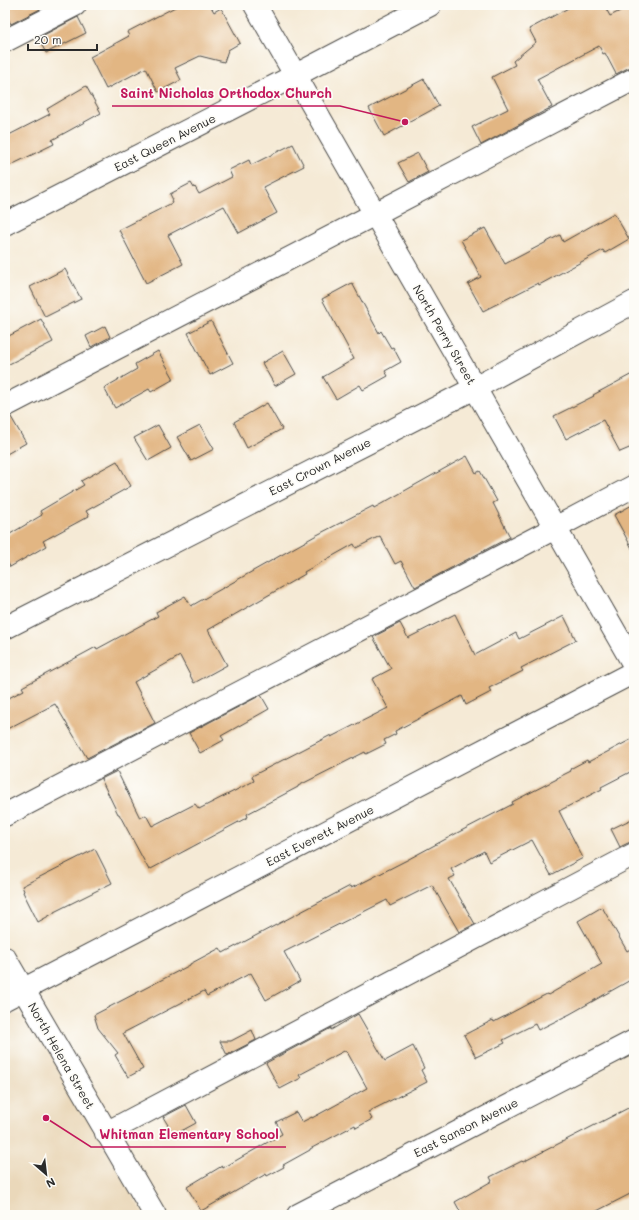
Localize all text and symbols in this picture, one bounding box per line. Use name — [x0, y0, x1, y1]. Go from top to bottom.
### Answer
scale bar — [28, 26, 97, 52]
text: 20 m — [34, 31, 62, 47]
callout: Saint Nicholas Orthodox Church — [112, 81, 340, 106]
text: Saint Nicholas Orthodox Church — [120, 84, 332, 101]
street label: East Queen Avenue — [111, 110, 218, 175]
street label: North Perry Street — [410, 282, 480, 387]
street label: East Crown Avenue — [266, 433, 373, 499]
street label: East Everett Avenue — [263, 801, 376, 869]
street label: North Helena Street — [25, 999, 99, 1112]
street label: East Sanson Avenue — [411, 1094, 520, 1160]
callout: Whitman Elementary School — [91, 1122, 286, 1147]
text: Whitman Elementary School — [99, 1125, 279, 1143]
north arrow — [26, 1154, 66, 1194]
text: N — [44, 1175, 58, 1192]

